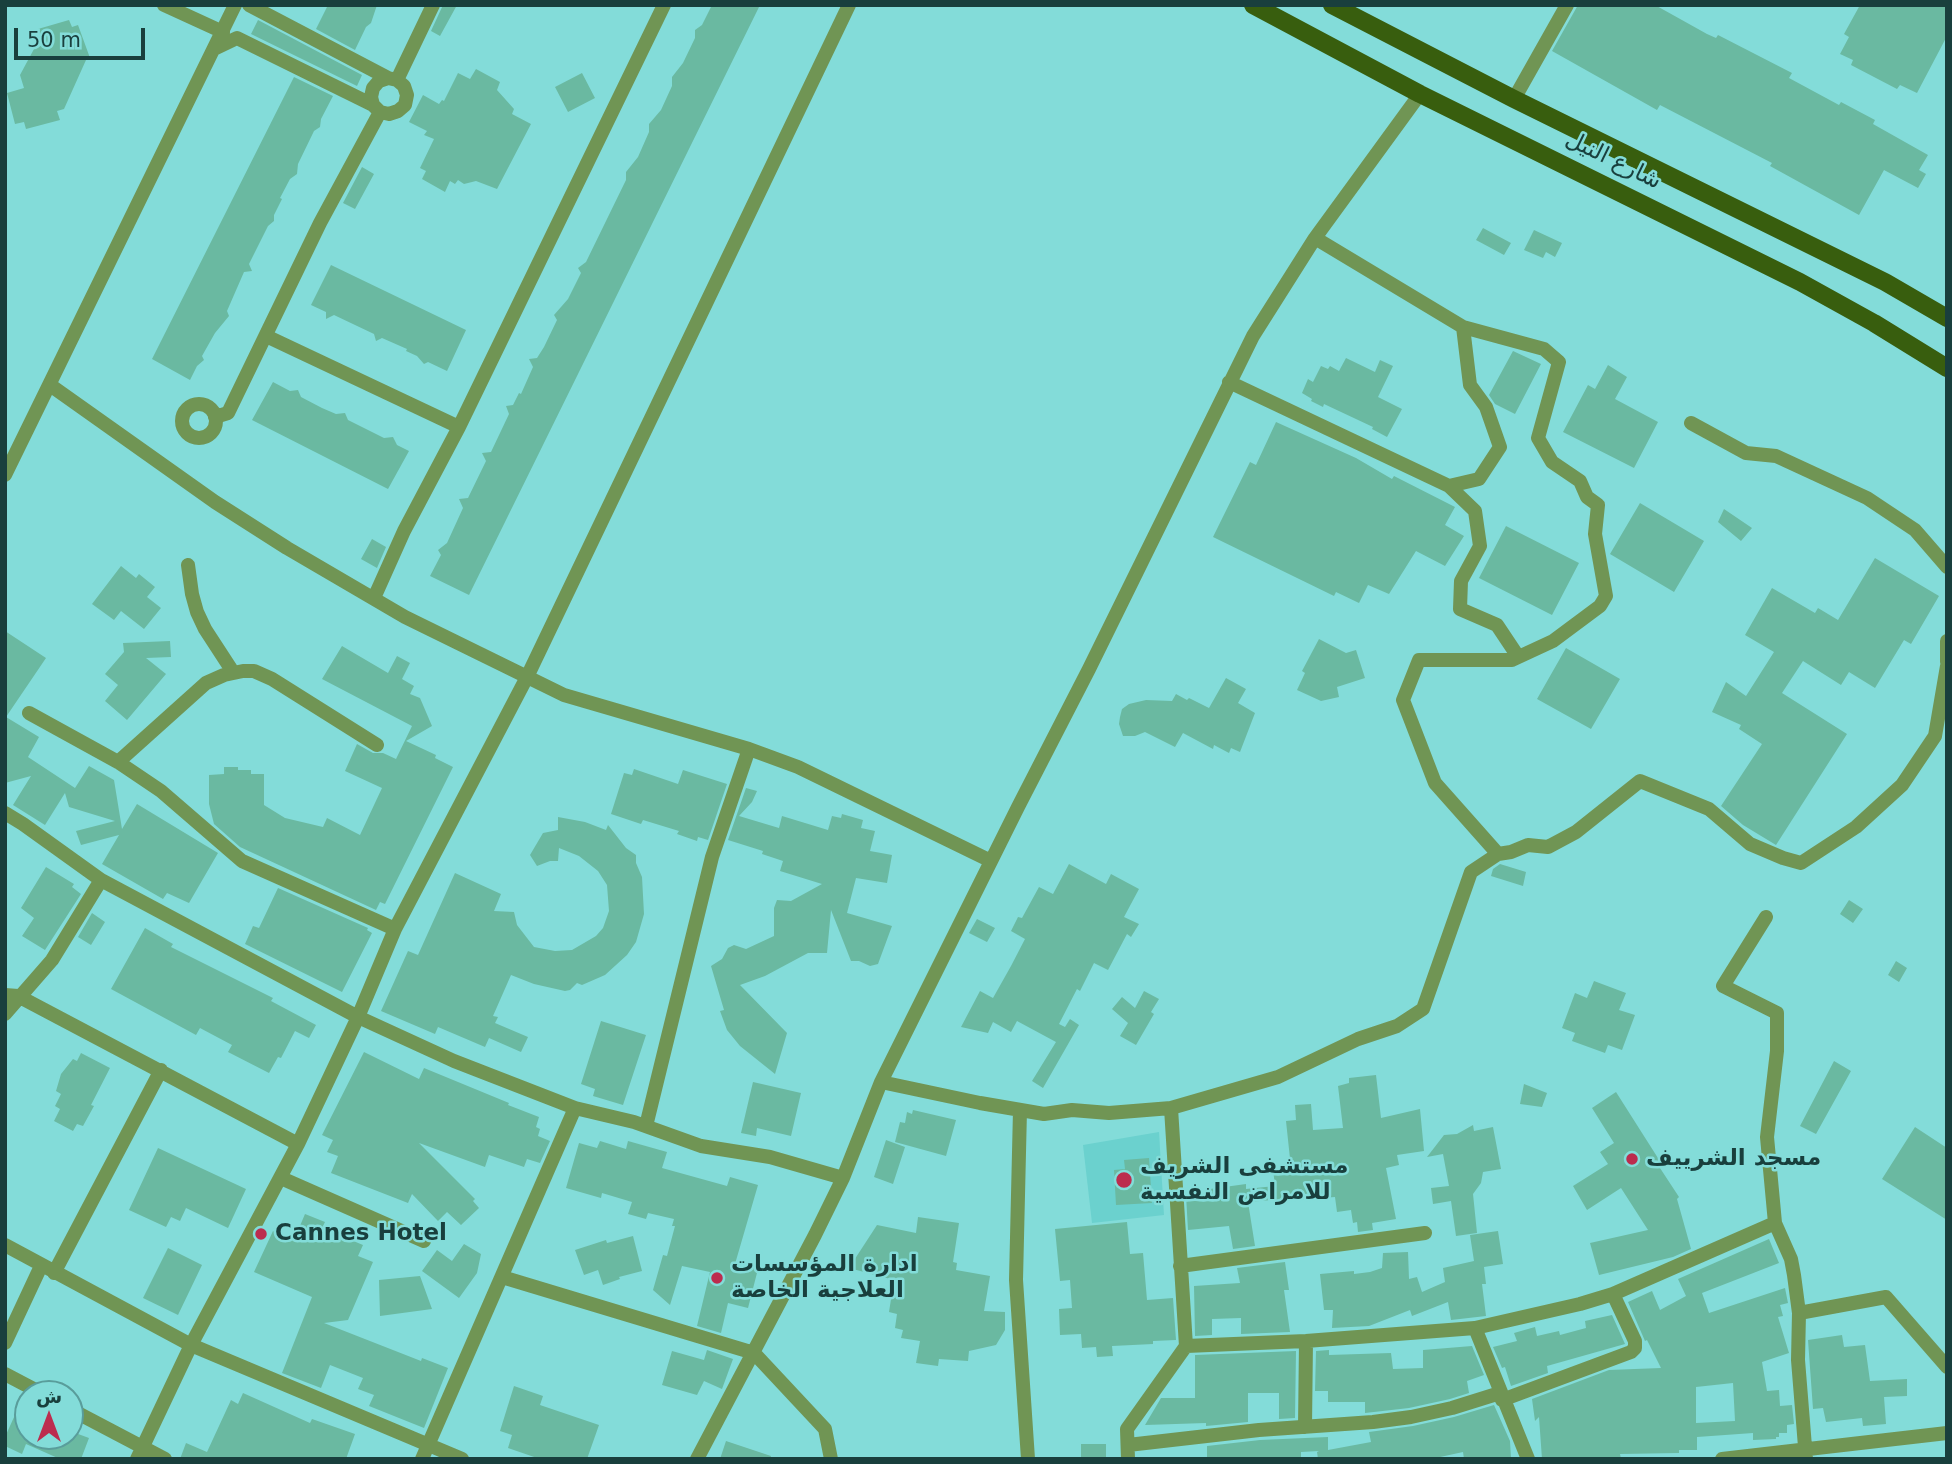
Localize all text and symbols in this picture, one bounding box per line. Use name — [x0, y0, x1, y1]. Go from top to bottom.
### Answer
scale bar — [18, 14, 149, 58]
text: 50 m — [27, 28, 81, 52]
street label: شارع النيل — [1561, 126, 1665, 196]
place label: مسجد الشرييف — [1646, 1145, 1821, 1173]
marker: مسجد الشرييف — [1624, 1151, 1640, 1167]
place label: مستشفى الشريف للامراض النفسية — [1140, 1153, 1349, 1207]
marker: مستشفى الشريف للامراض النفسية — [1114, 1170, 1134, 1190]
place label: Cannes Hotel — [275, 1220, 447, 1248]
marker: Cannes Hotel — [253, 1226, 269, 1242]
place label: ادارة المؤسسات العلاجية الخاصة — [731, 1251, 918, 1305]
marker: ادارة المؤسسات العلاجية الخاصة — [709, 1270, 725, 1286]
north arrow — [14, 1380, 84, 1450]
text: ش — [36, 1385, 62, 1407]

